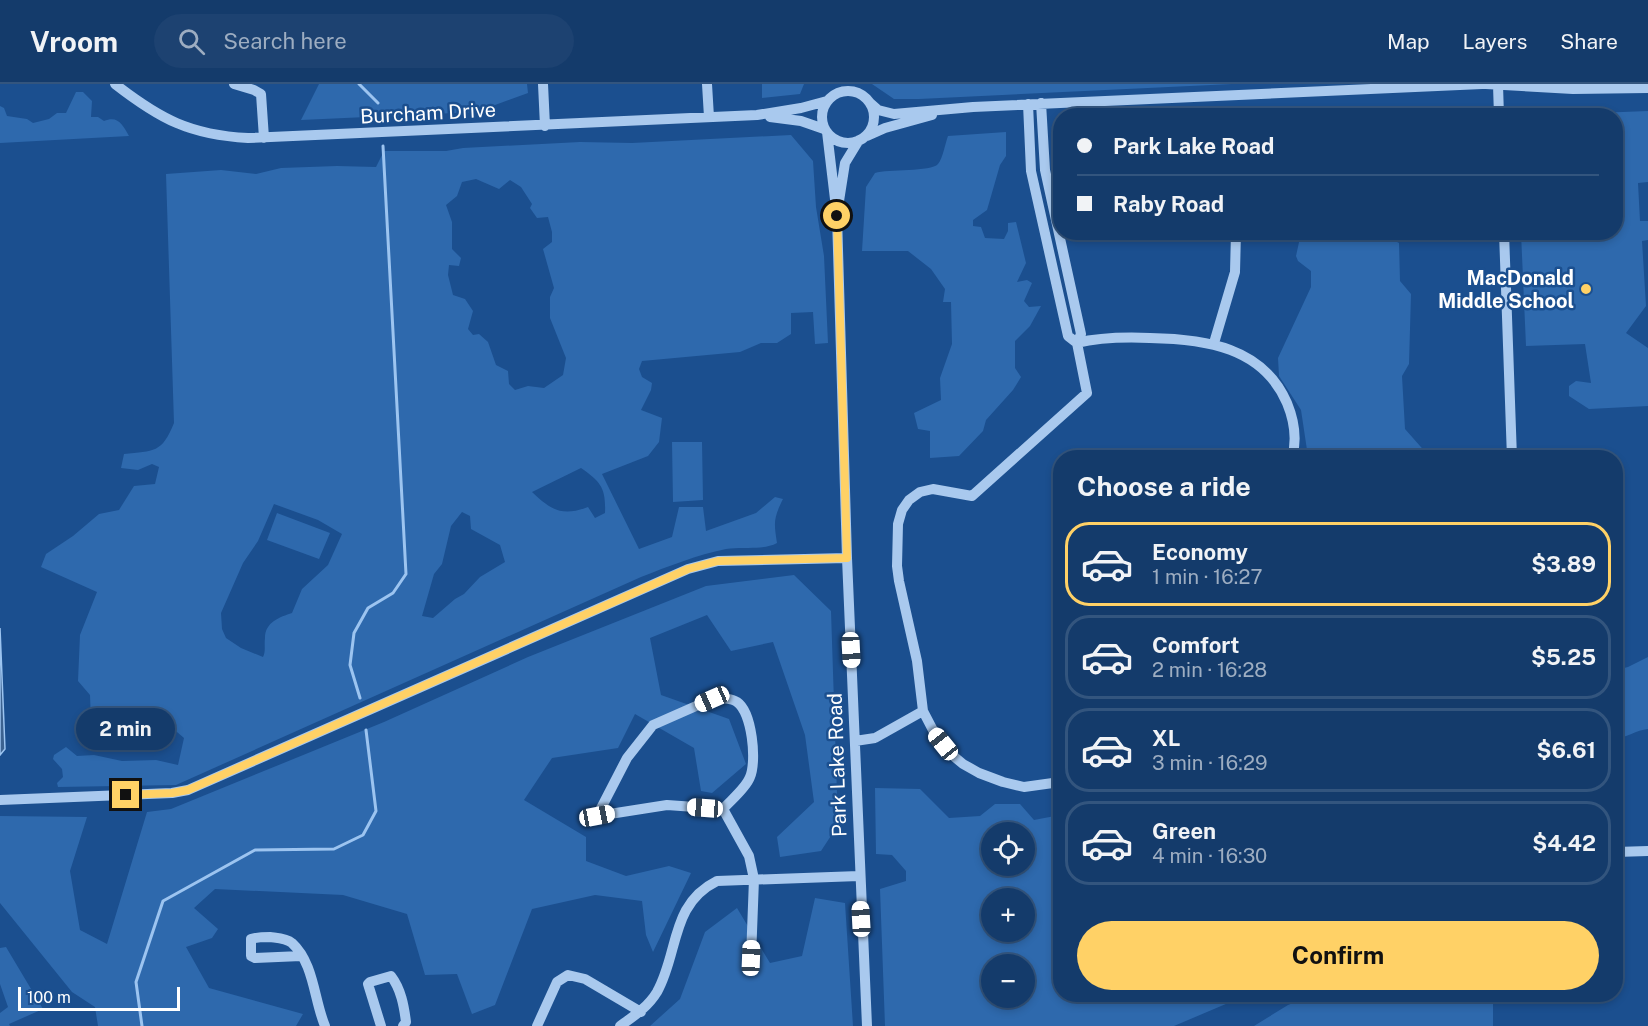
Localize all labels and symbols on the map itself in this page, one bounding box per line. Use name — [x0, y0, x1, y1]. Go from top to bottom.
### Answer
street label: Burcham Drive — [359, 97, 497, 129]
route start — [823, 202, 850, 229]
place label: MacDonald Middle School — [1438, 266, 1574, 313]
marker: MacDonald Middle School — [1579, 282, 1593, 296]
car — [841, 632, 861, 668]
car — [692, 683, 732, 715]
street label: Park Lake Road — [822, 693, 852, 837]
callout: 2 min — [76, 708, 176, 750]
car — [925, 724, 961, 764]
route end — [112, 781, 139, 808]
car — [686, 798, 724, 818]
car — [578, 804, 616, 828]
car — [851, 901, 871, 937]
car — [741, 940, 761, 976]
scale bar — [18, 984, 180, 1012]

